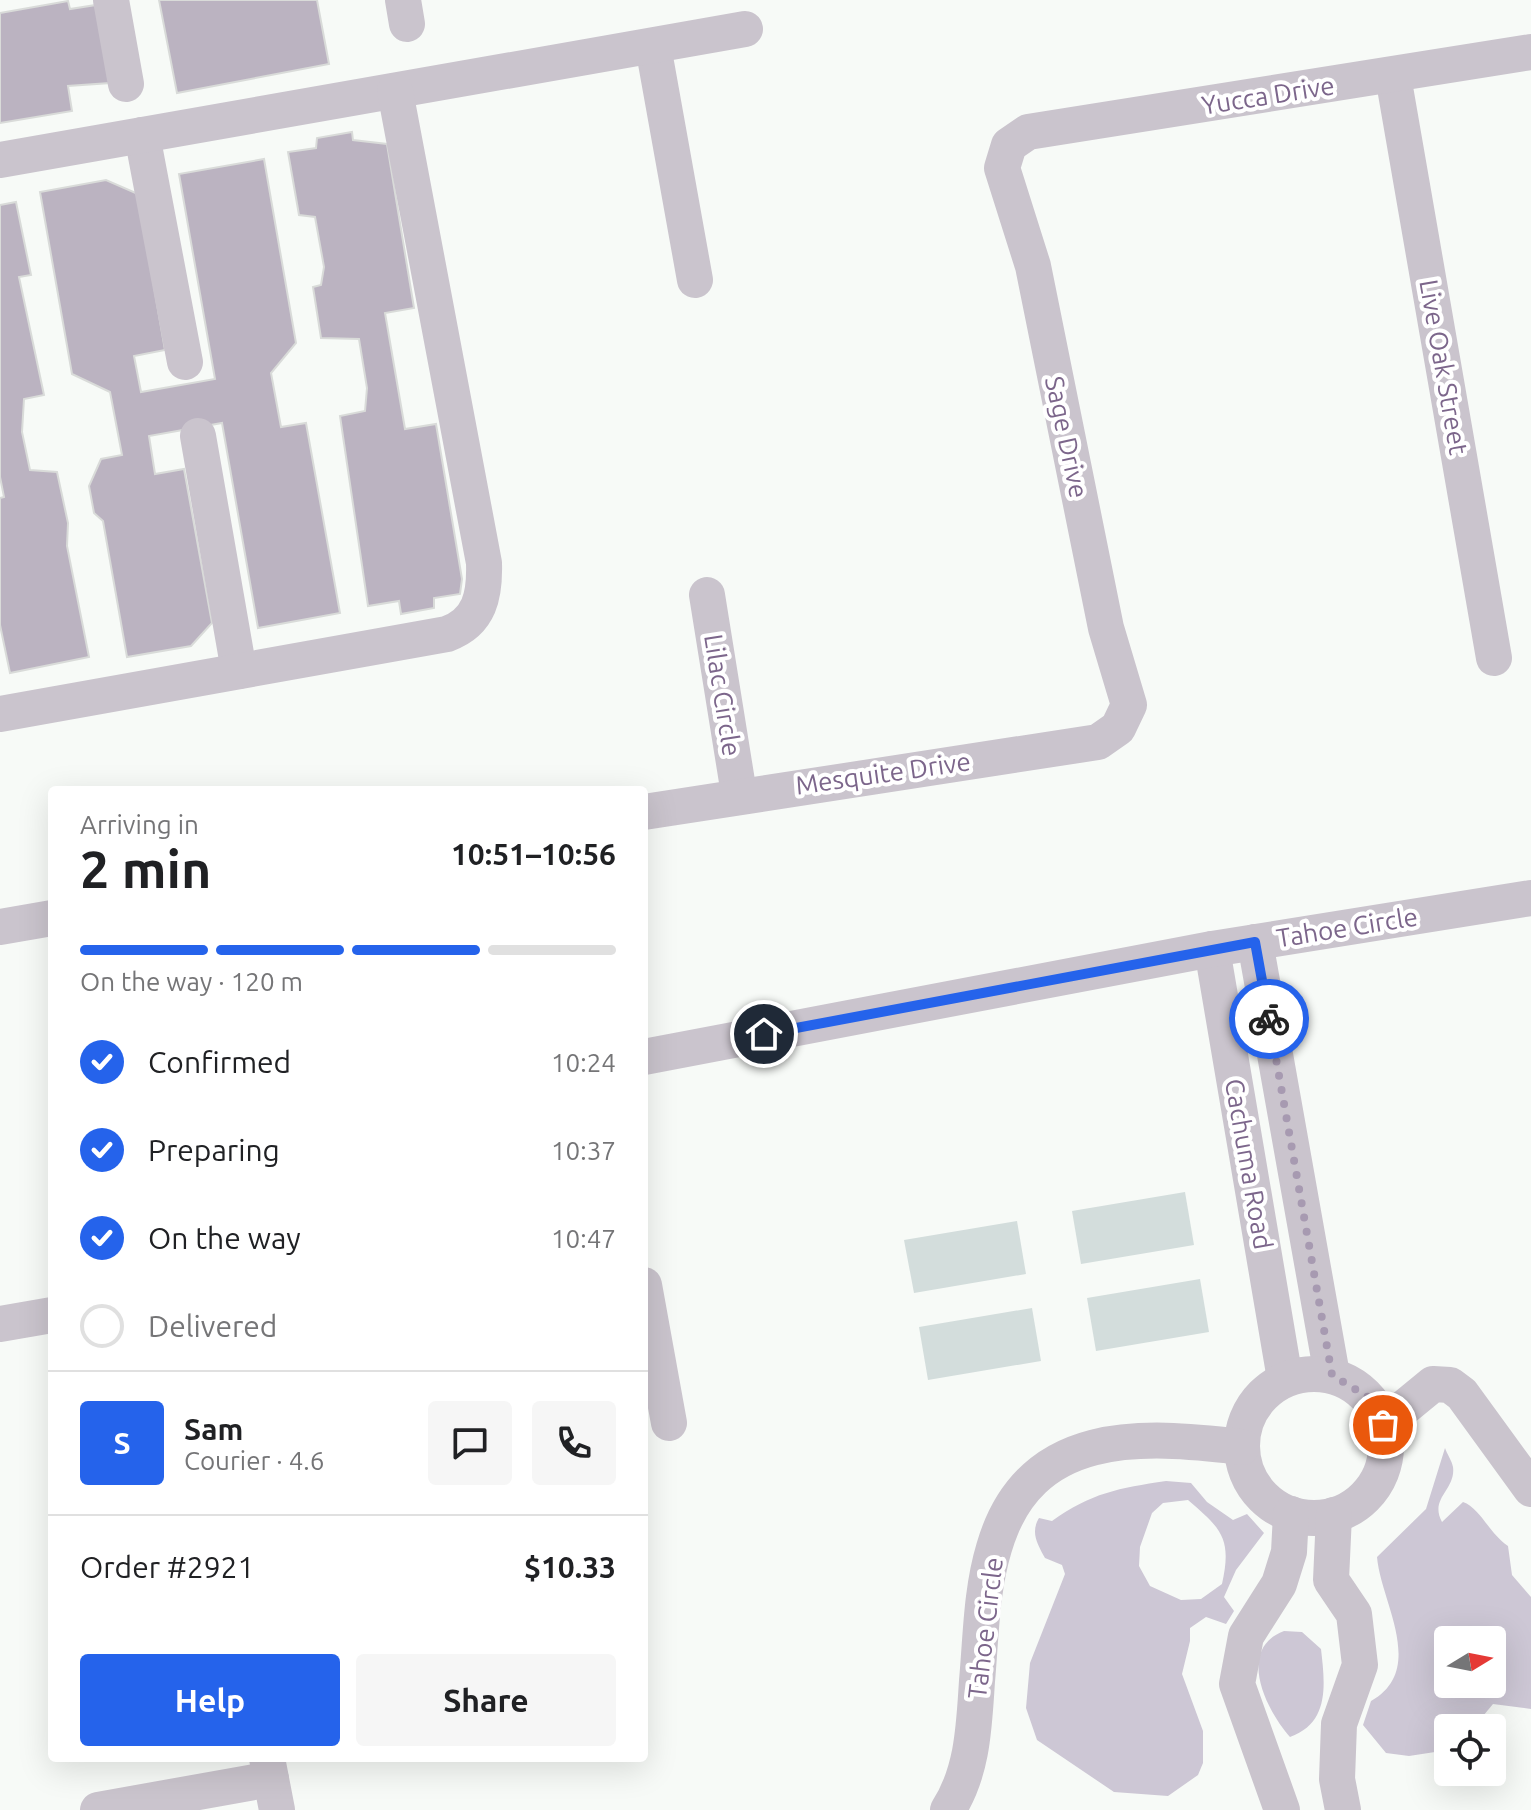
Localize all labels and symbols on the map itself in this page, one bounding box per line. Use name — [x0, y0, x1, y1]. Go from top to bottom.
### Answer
street label: Yucca Drive — [1200, 70, 1336, 120]
street label: Live Oak Street — [1414, 277, 1474, 457]
street label: Sage Drive — [1040, 373, 1094, 501]
street label: Lilac Circle — [699, 632, 747, 758]
street label: Mesquite Drive — [794, 746, 972, 800]
street label: Tahoe Circle — [1274, 902, 1420, 952]
courier — [1229, 979, 1309, 1059]
pin — [730, 1000, 798, 1068]
street label: Cachuma Road — [1220, 1076, 1278, 1252]
pin — [1349, 1391, 1417, 1459]
street label: Tahoe Circle — [962, 1556, 1008, 1700]
north arrow — [1434, 1626, 1506, 1698]

